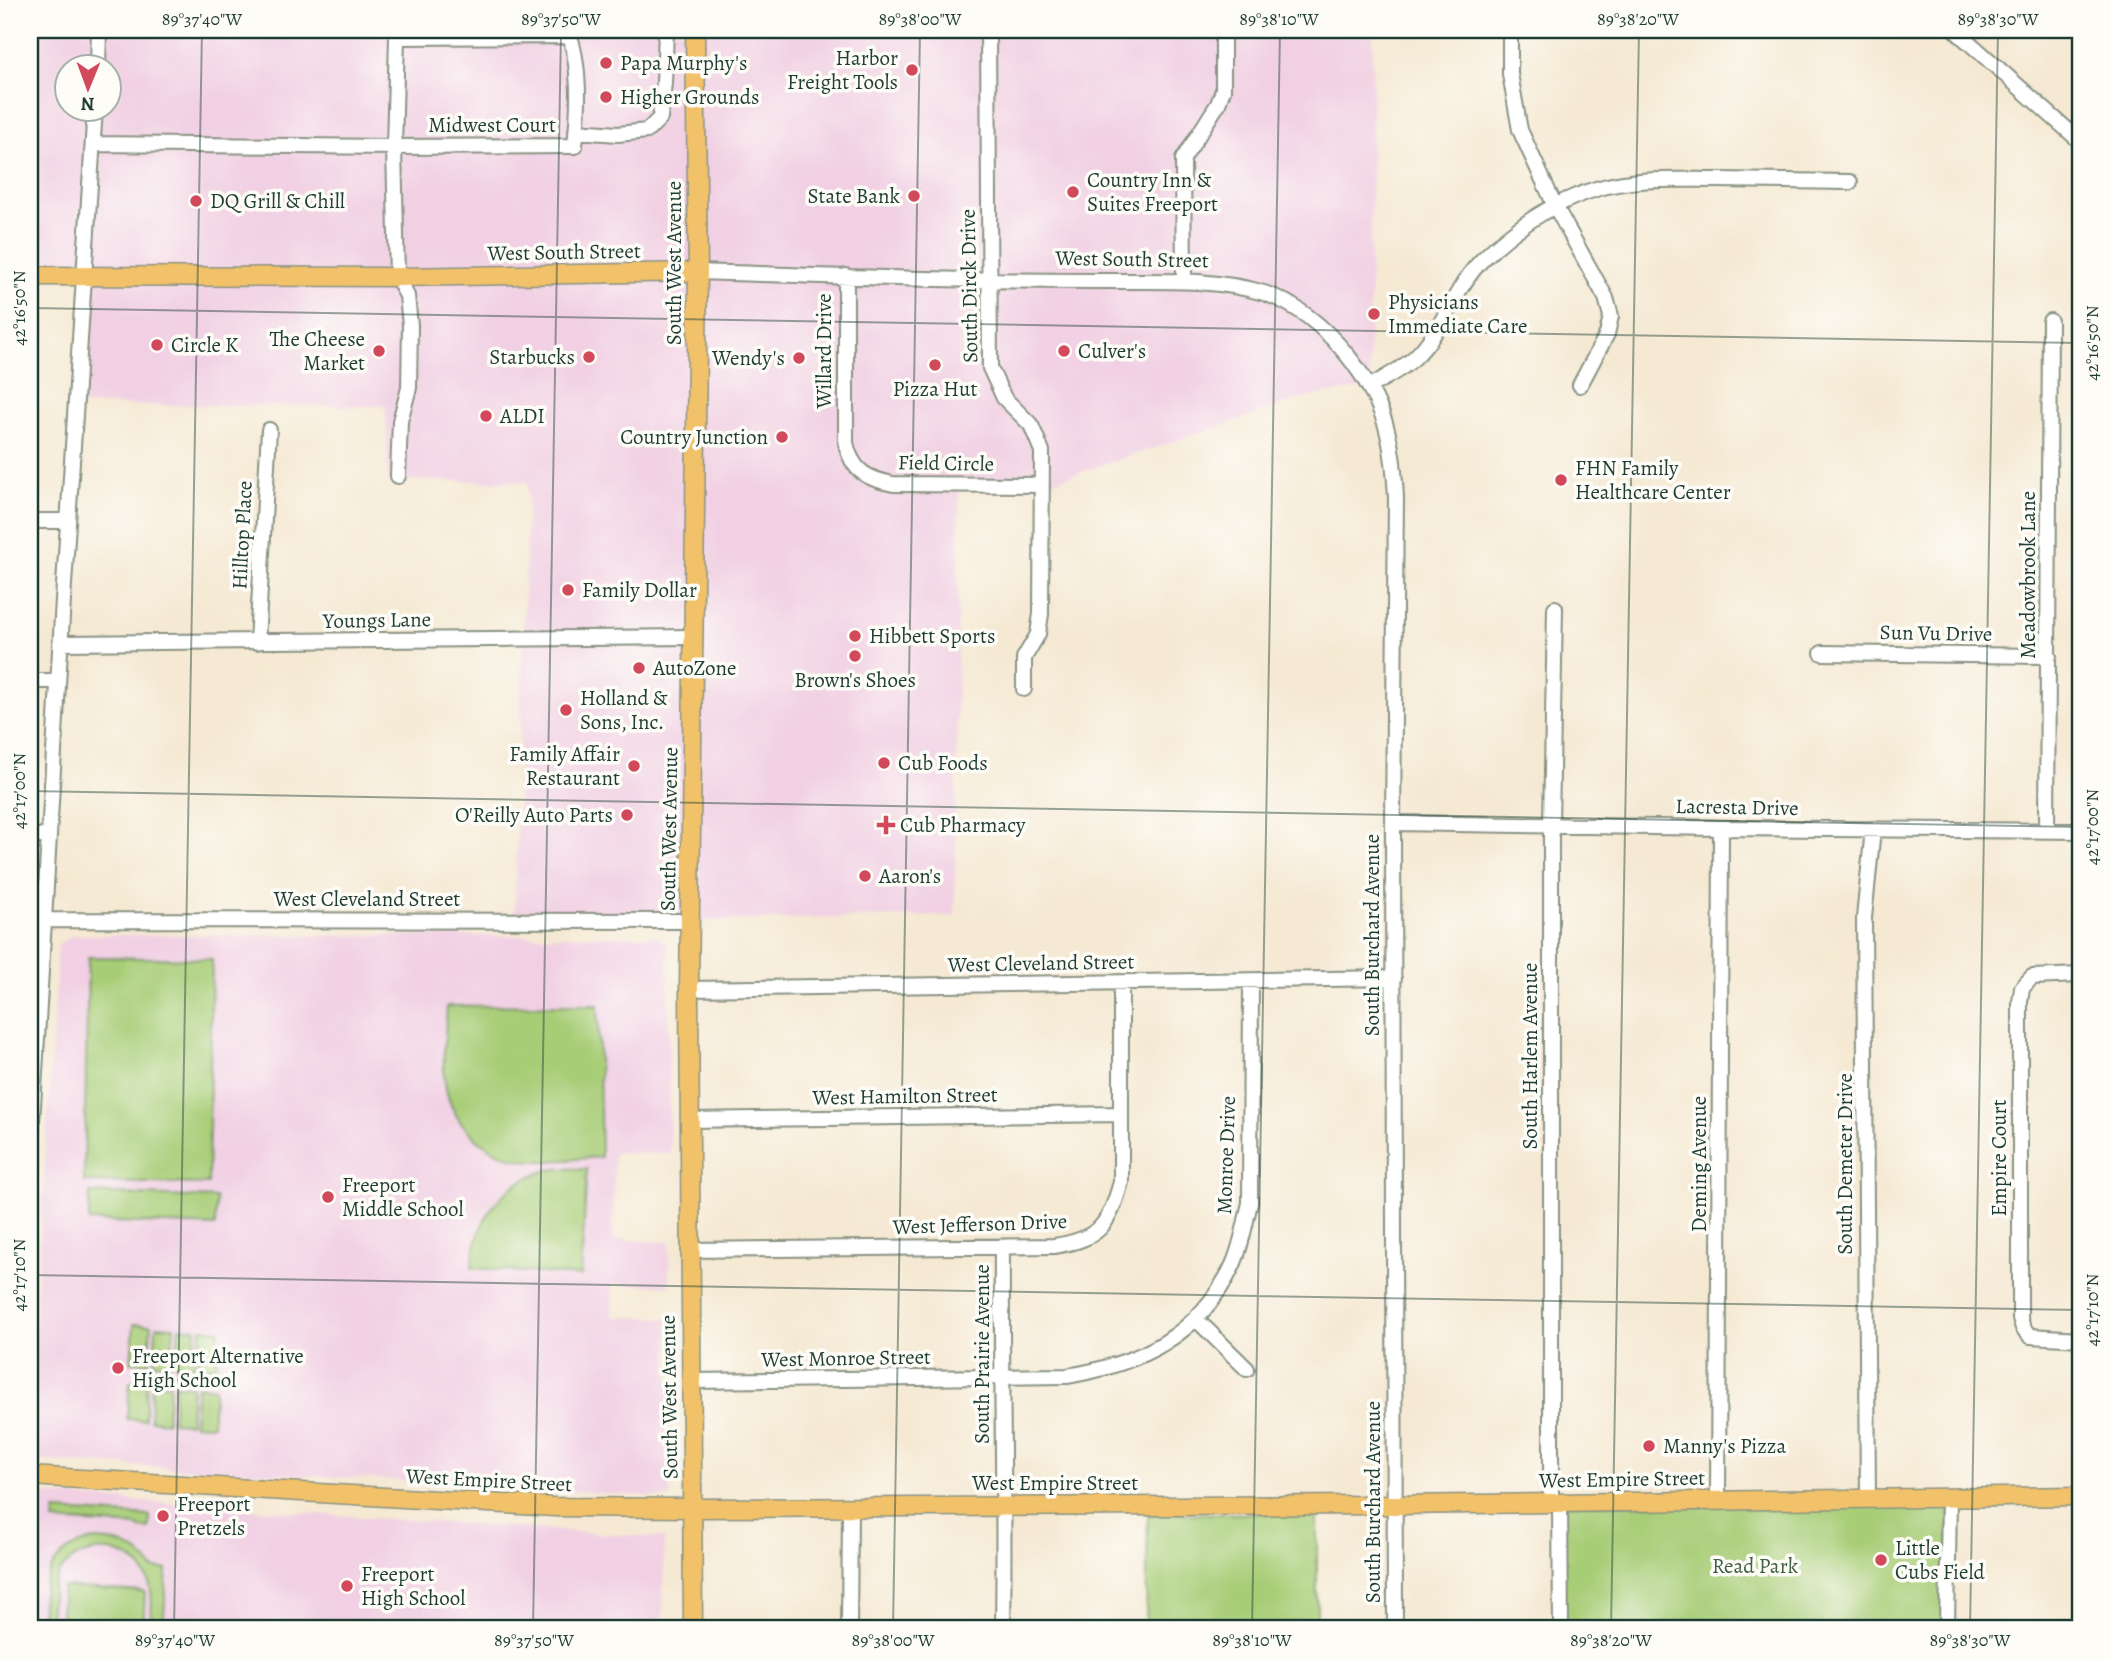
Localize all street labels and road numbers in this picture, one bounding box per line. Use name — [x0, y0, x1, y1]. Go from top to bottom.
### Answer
street label: Midwest Court — [428, 111, 556, 139]
street label: South West Avenue — [660, 181, 688, 345]
street label: South Dirck Drive — [954, 209, 984, 363]
street label: West South Street — [486, 237, 641, 267]
street label: West South Street — [1054, 244, 1209, 274]
street label: Willard Drive — [810, 293, 838, 410]
street label: Field Circle — [898, 448, 994, 478]
street label: Hilltop Place — [225, 480, 259, 590]
street label: Meadowbrook Lane — [2014, 491, 2042, 659]
street label: Youngs Lane — [322, 605, 431, 635]
street label: Sun Vu Drive — [1879, 618, 1993, 648]
street label: South West Avenue — [654, 747, 684, 911]
street label: Lacresta Drive — [1675, 792, 1799, 822]
street label: South Burchard Avenue — [1358, 834, 1386, 1036]
street label: West Cleveland Street — [273, 885, 460, 913]
street label: West Cleveland Street — [947, 947, 1135, 979]
street label: South Harlem Avenue — [1516, 963, 1544, 1149]
street label: South Demeter Drive — [1831, 1073, 1859, 1255]
street label: West Hamilton Street — [811, 1080, 998, 1112]
street label: Monroe Drive — [1210, 1095, 1242, 1215]
street label: Deming Avenue — [1685, 1096, 1713, 1232]
street label: Empire Court — [1985, 1099, 2013, 1217]
street label: West Jefferson Drive — [891, 1207, 1068, 1241]
street label: South Prairie Avenue — [968, 1264, 996, 1444]
street label: South West Avenue — [654, 1315, 684, 1479]
street label: West Monroe Street — [760, 1343, 931, 1373]
street label: South Burchard Avenue — [1359, 1401, 1387, 1603]
street label: West Empire Street — [404, 1462, 573, 1498]
street label: West Empire Street — [1538, 1464, 1705, 1494]
street label: West Empire Street — [971, 1469, 1138, 1497]

